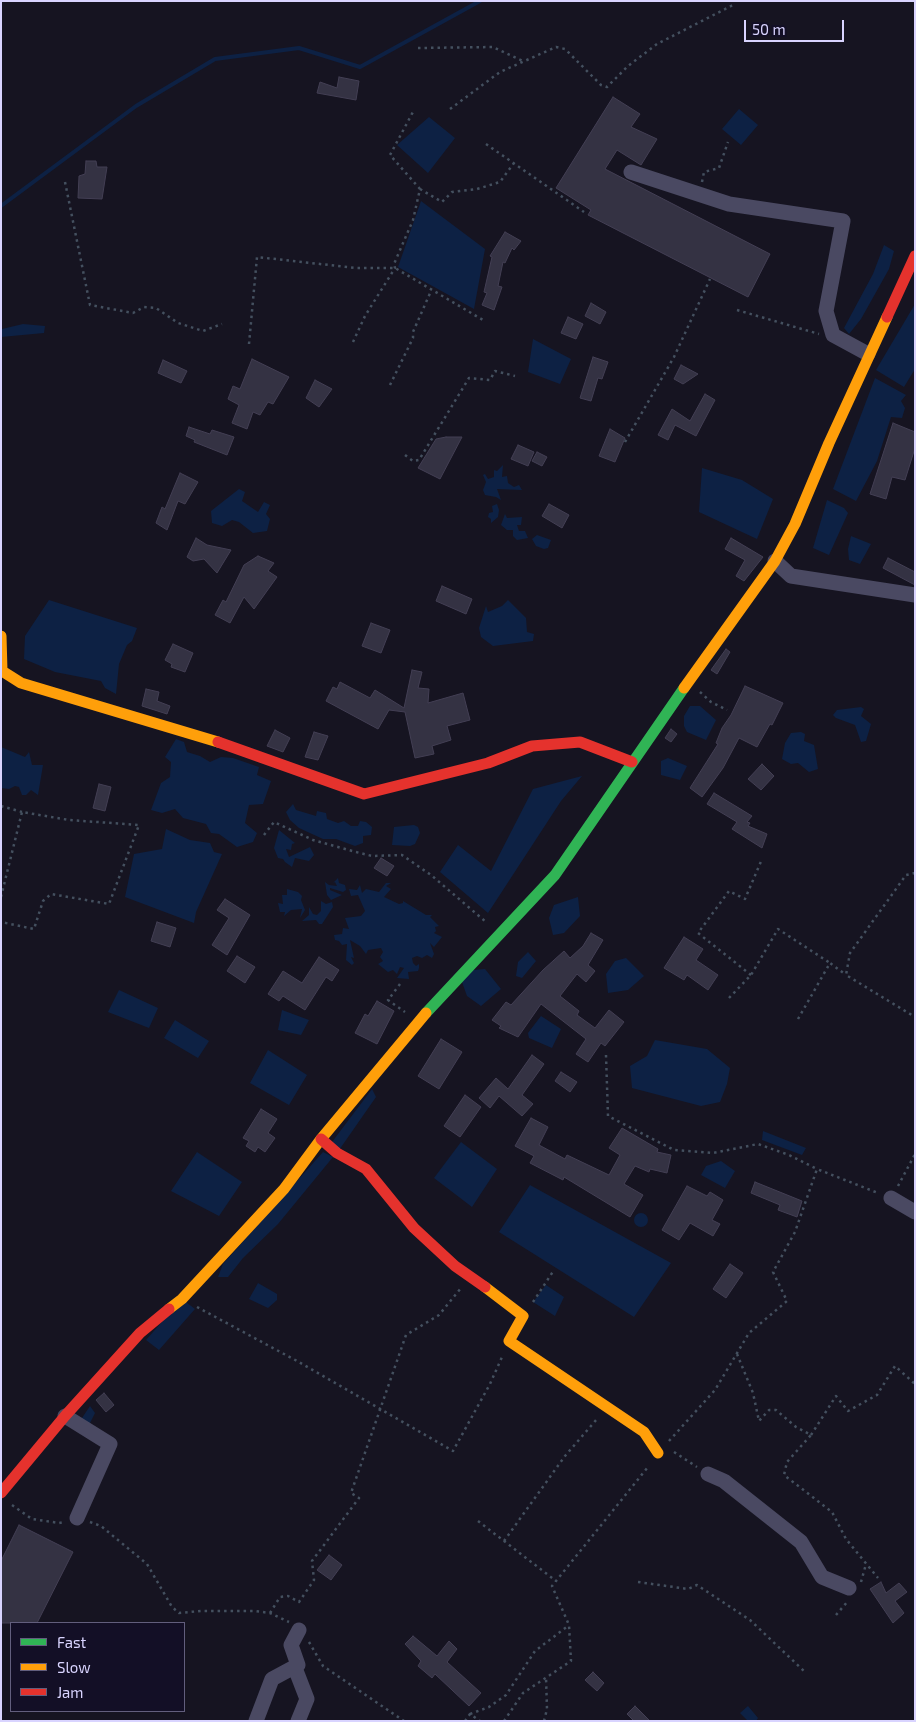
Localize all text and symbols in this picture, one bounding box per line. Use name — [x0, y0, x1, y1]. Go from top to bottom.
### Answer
scale bar — [746, 10, 846, 42]
text: 50 m — [752, 20, 786, 38]
legend — [10, 1622, 185, 1712]
text: Fast — [57, 1633, 86, 1651]
text: Slow — [57, 1658, 91, 1676]
text: Jam — [57, 1683, 83, 1701]

